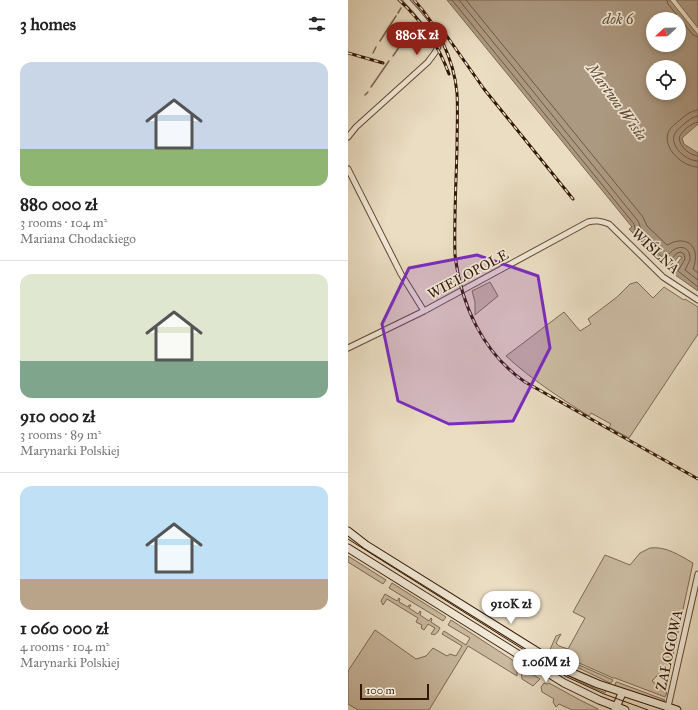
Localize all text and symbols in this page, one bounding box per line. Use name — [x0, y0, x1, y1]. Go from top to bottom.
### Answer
water label: dok 6 — [601, 10, 635, 28]
north arrow — [646, 12, 686, 52]
map controls — [646, 12, 686, 100]
icon: filters — [306, 13, 328, 35]
text: 3 homes — [20, 14, 76, 35]
pin: 880K zł — [380, 22, 454, 56]
text: 880K zł — [396, 27, 438, 43]
water label: Martwa Wisła — [582, 58, 651, 144]
button: locate — [646, 60, 686, 100]
icon: home — [138, 88, 210, 160]
text: 880 000 zł — [20, 194, 97, 215]
text: 3 rooms · 104 m² — [20, 215, 108, 231]
street label: WIŚLNA — [628, 224, 685, 278]
text: Mariana Chodackiego — [20, 231, 136, 247]
street label: WIELOPOLE — [425, 246, 512, 303]
icon: home — [138, 300, 210, 372]
text: 910 000 zł — [20, 406, 95, 427]
text: 3 rooms · 89 m² — [20, 427, 102, 443]
text: Marynarki Polskiej — [20, 443, 120, 459]
icon: home — [138, 512, 210, 584]
pin: 910K zł — [474, 591, 548, 625]
text: 910K zł — [490, 596, 532, 612]
street label: ZAŁOGOWA — [653, 608, 686, 692]
text: 1 060 000 zł — [20, 618, 108, 639]
text: 4 rooms · 104 m² — [20, 639, 110, 655]
pin: 1.06M zł — [505, 649, 587, 683]
text: 1.06M zł — [522, 654, 570, 670]
text: Marynarki Polskiej — [20, 655, 120, 671]
scale bar — [360, 682, 429, 701]
text: 100 m — [366, 684, 395, 697]

